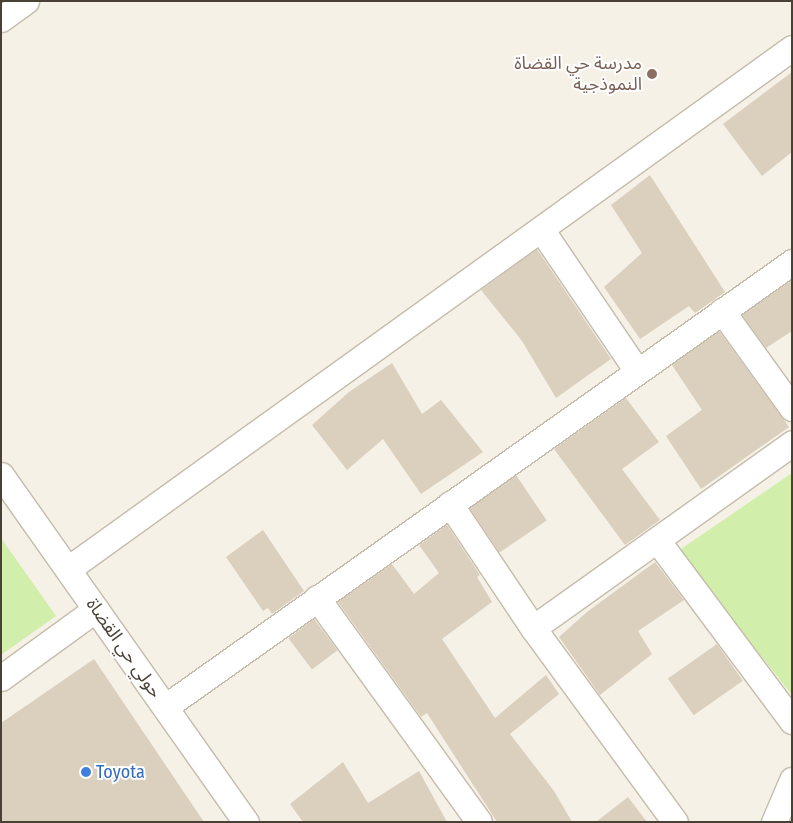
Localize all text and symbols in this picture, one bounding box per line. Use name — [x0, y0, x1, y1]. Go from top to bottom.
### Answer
place label: مدرسة حي القضاة النموذجية — [514, 53, 642, 96]
marker: مدرسة حي القضاة النموذجية — [646, 68, 658, 80]
street label: حولي حي القضاة — [82, 594, 166, 702]
place label: Toyota — [96, 761, 145, 783]
marker: Toyota — [80, 766, 92, 778]

